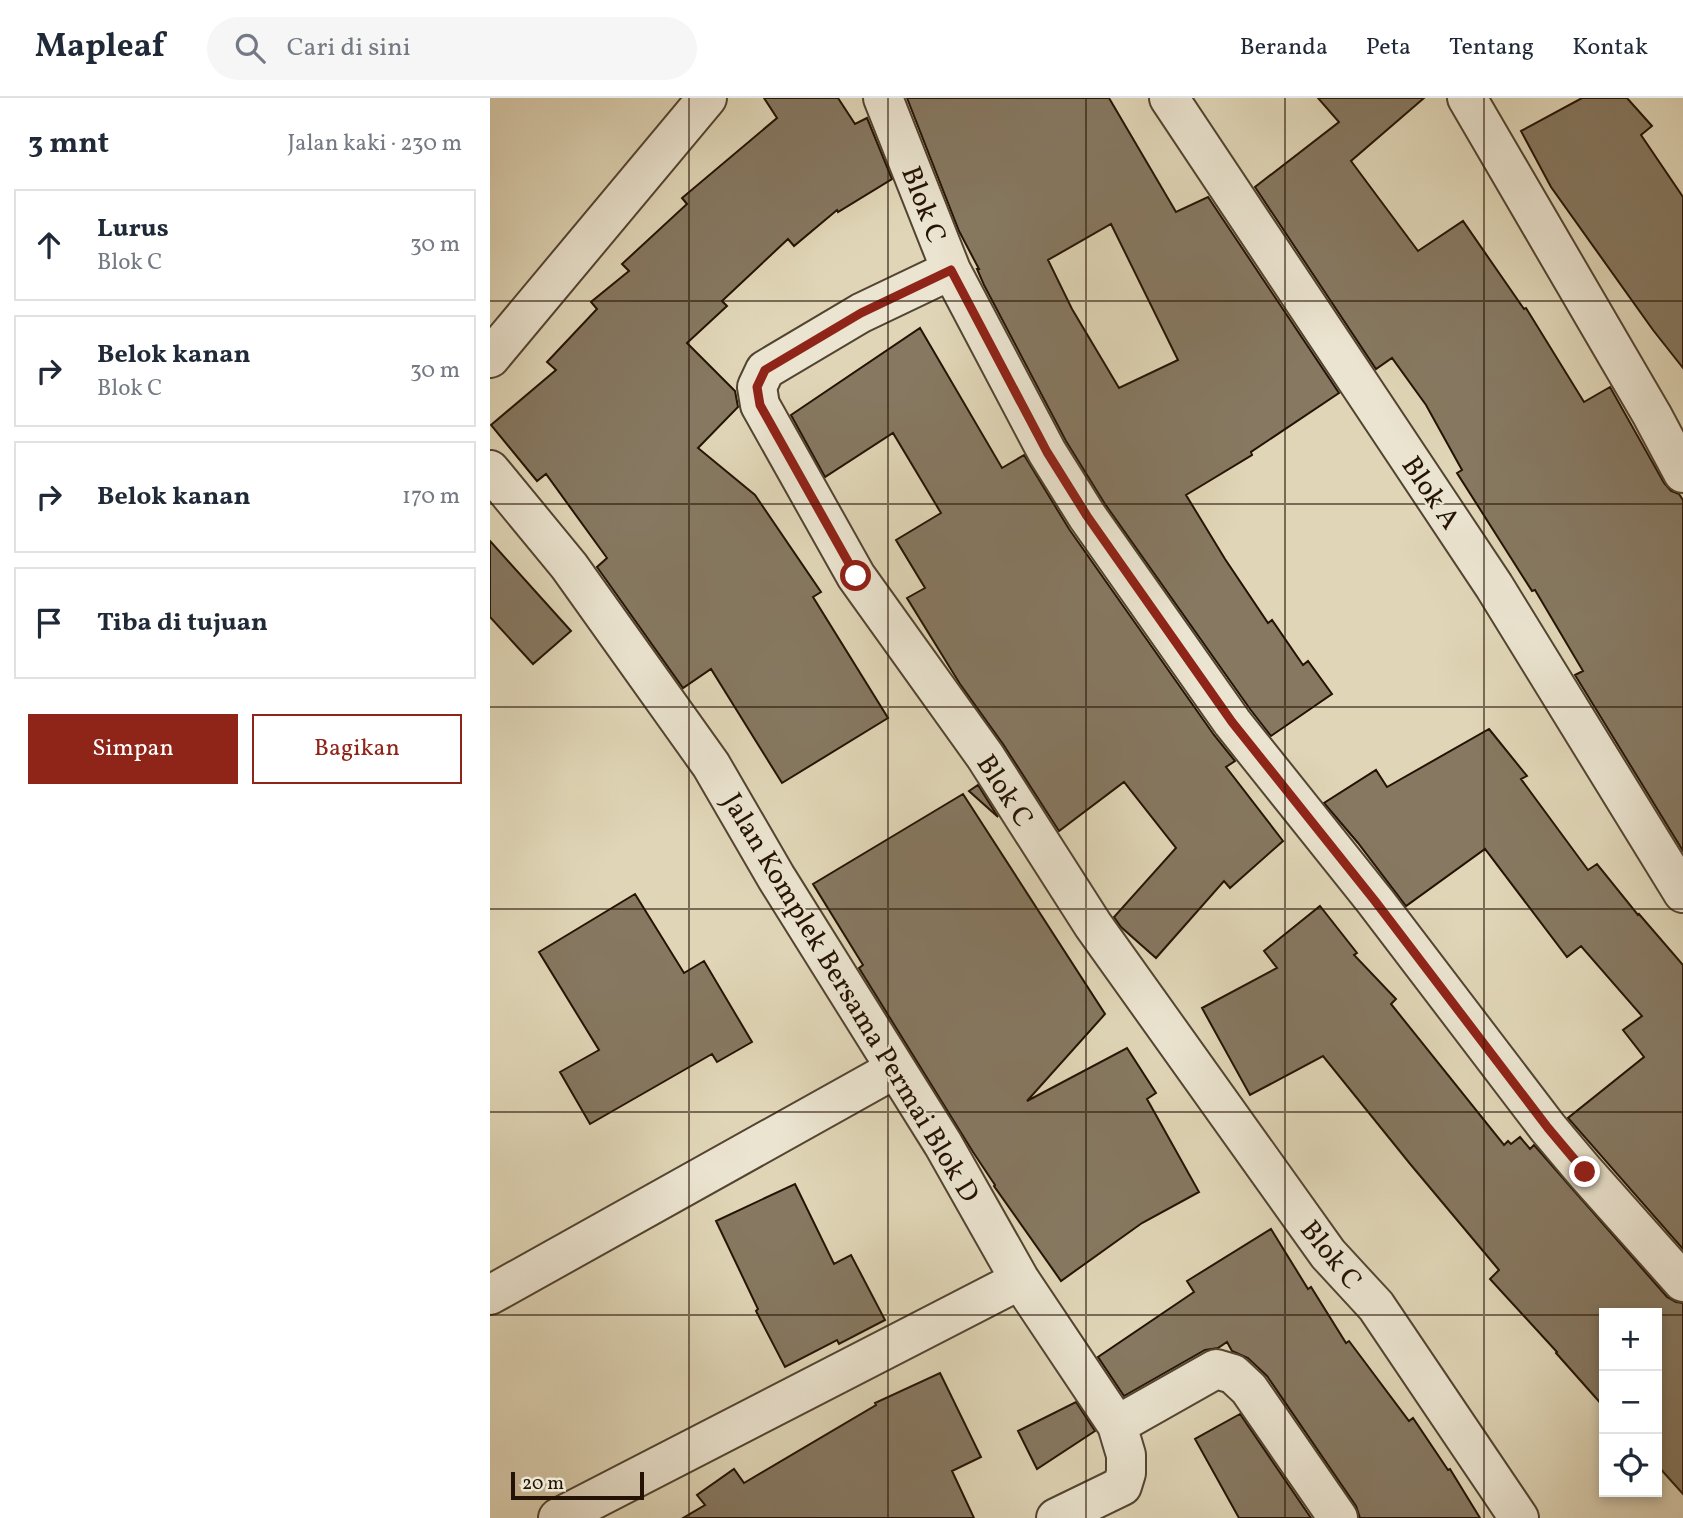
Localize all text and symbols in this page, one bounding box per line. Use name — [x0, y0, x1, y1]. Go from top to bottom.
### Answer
search box — [207, 17, 697, 80]
text: Mapleaf — [35, 25, 165, 71]
icon: search — [231, 29, 269, 67]
text: Cari di sini — [287, 30, 410, 66]
text: Beranda — [1240, 31, 1328, 65]
text: Peta — [1366, 31, 1411, 65]
text: Tentang — [1449, 31, 1534, 65]
text: Kontak — [1572, 31, 1648, 65]
text: 3 mnt — [28, 123, 109, 165]
text: Jalan kaki · 230 m — [287, 128, 462, 160]
street label: Blok C — [890, 161, 955, 249]
text: Lurus — [97, 211, 169, 247]
icon: ahead — [30, 226, 68, 264]
text: 30 m — [410, 229, 460, 261]
text: Blok C — [97, 247, 162, 279]
text: Belok kanan — [97, 337, 251, 373]
icon: right — [30, 352, 68, 390]
text: 30 m — [410, 355, 460, 387]
text: Blok C — [97, 373, 162, 405]
street label: Blok A — [1391, 449, 1469, 538]
icon: right — [30, 478, 68, 516]
text: Belok kanan — [97, 479, 251, 515]
text: 170 m — [402, 481, 460, 513]
route start — [840, 560, 871, 591]
icon: arrive — [30, 604, 68, 642]
text: Tiba di tujuan — [97, 605, 268, 641]
button: Simpan — [28, 714, 238, 784]
button: Bagikan — [252, 714, 462, 784]
street label: Blok C — [966, 747, 1042, 835]
street label: Jalan Komplek Bersama Permai Blok D — [712, 786, 988, 1210]
route end — [1569, 1156, 1600, 1187]
street label: Blok C — [1290, 1212, 1370, 1299]
map controls — [1599, 1308, 1662, 1497]
button: + — [1599, 1308, 1662, 1371]
button: − — [1599, 1371, 1662, 1434]
button: locate — [1599, 1434, 1662, 1497]
scale bar — [511, 1469, 644, 1501]
text: 20 m — [522, 1471, 564, 1497]

